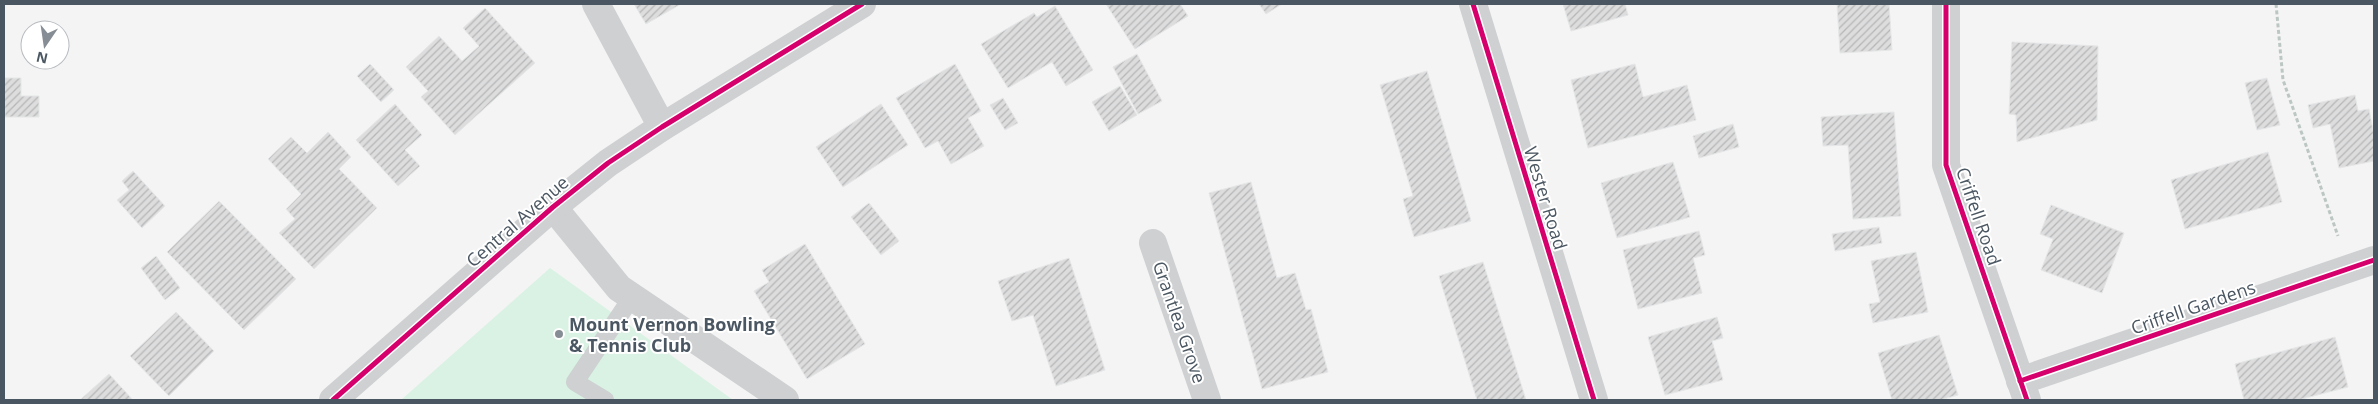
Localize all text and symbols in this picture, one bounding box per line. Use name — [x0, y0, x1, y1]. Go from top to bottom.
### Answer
north arrow — [20, 20, 70, 70]
text: N — [34, 48, 50, 69]
street label: Wester Road — [1519, 143, 1573, 253]
street label: Criffell Road — [1951, 164, 2007, 268]
street label: Central Avenue — [461, 170, 573, 272]
street label: Grantlea Grove — [1148, 258, 1212, 386]
street label: Criffell Gardens — [2127, 274, 2259, 340]
place label: Mount Vernon Bowling & Tennis Club — [569, 312, 775, 357]
marker: Mount Vernon Bowling & Tennis Club — [553, 328, 565, 340]

